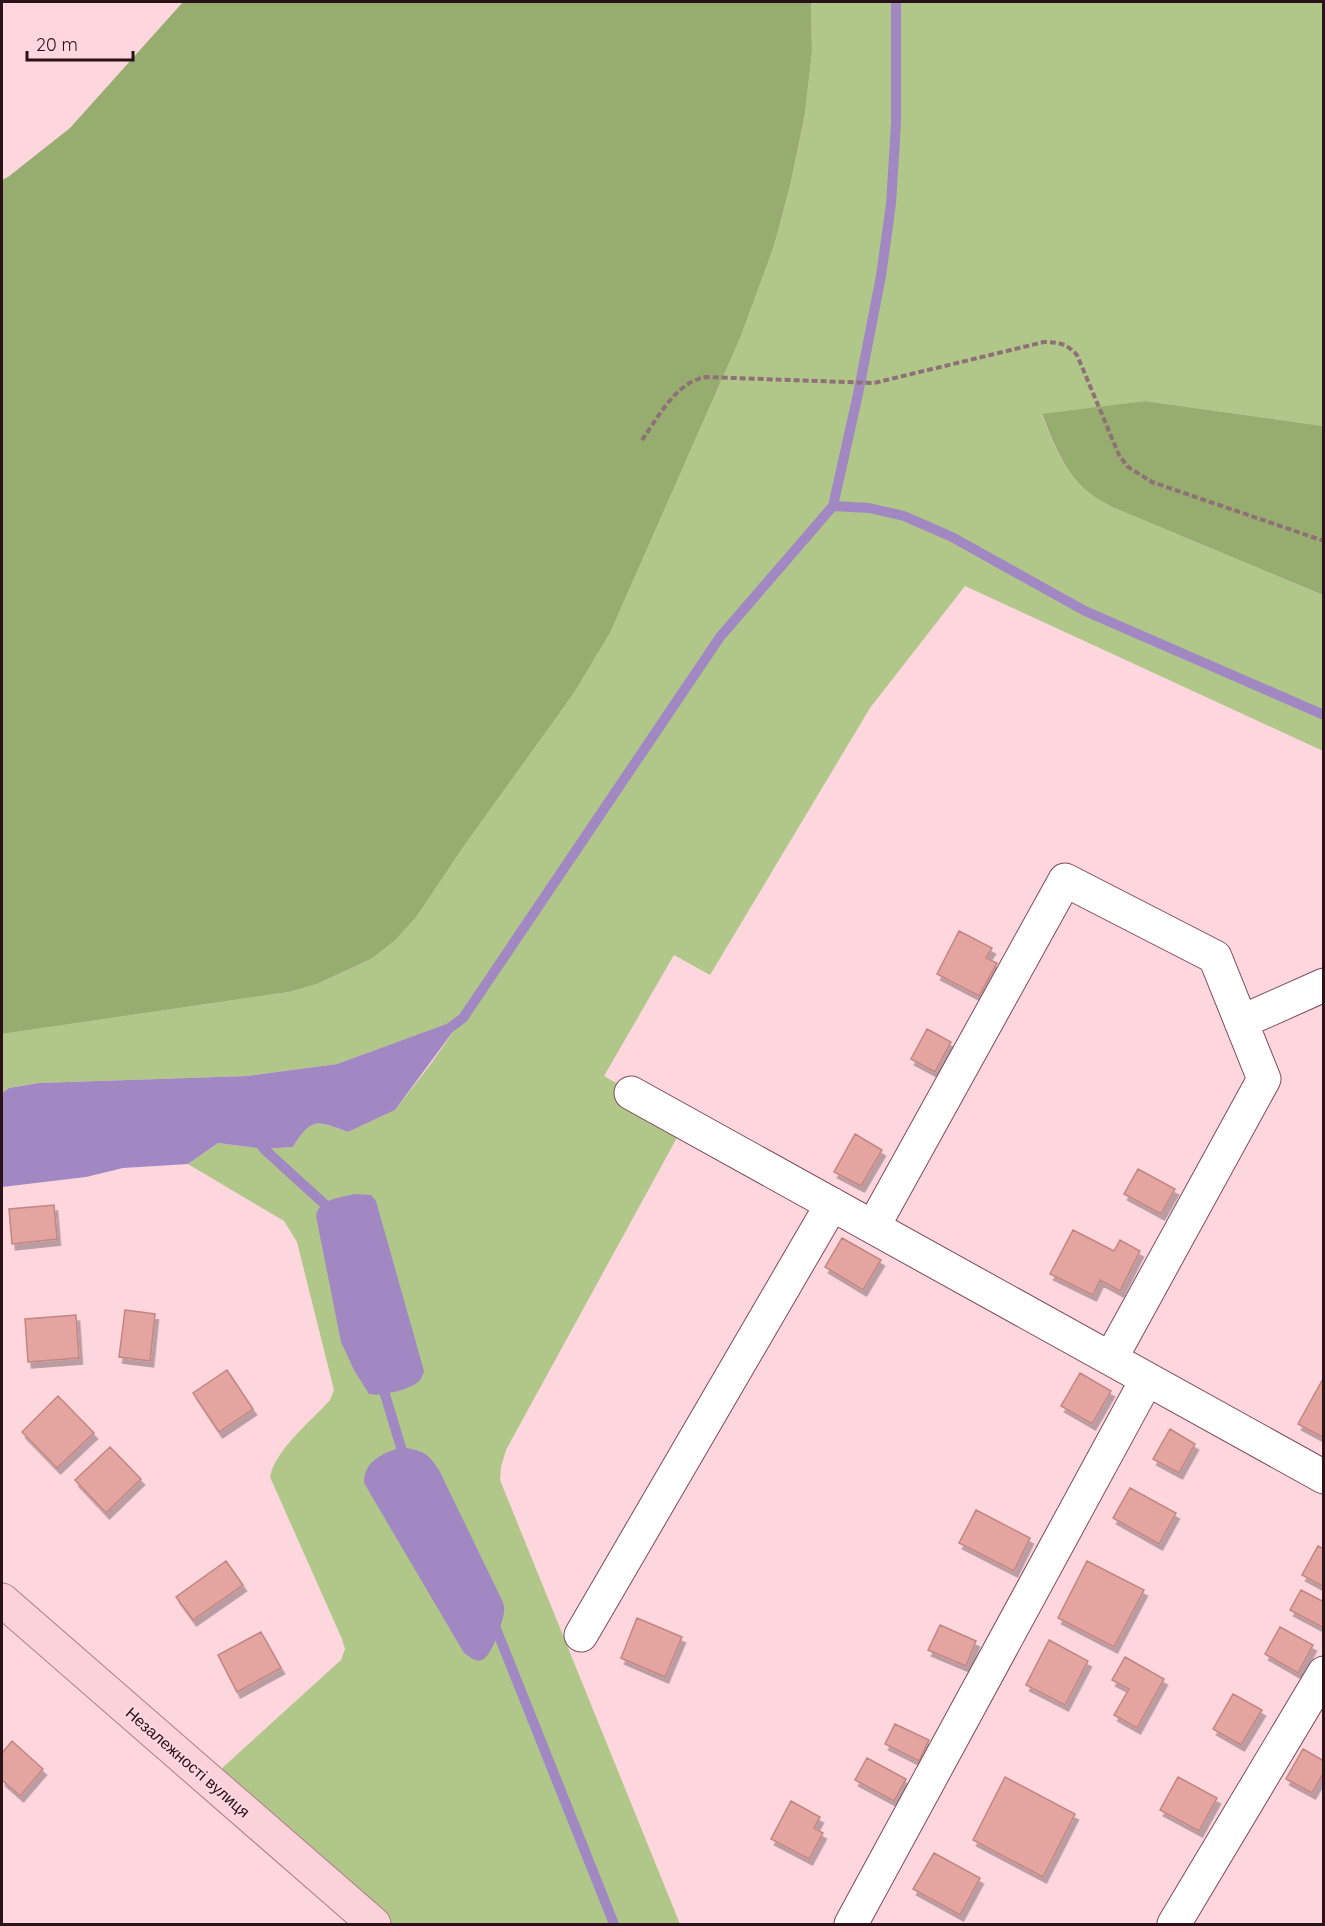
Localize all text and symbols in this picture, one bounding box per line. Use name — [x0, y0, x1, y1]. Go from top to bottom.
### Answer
scale bar — [27, 24, 134, 62]
text: 20 m — [36, 33, 78, 56]
street label: Незалежності вулиця — [122, 1703, 254, 1821]

